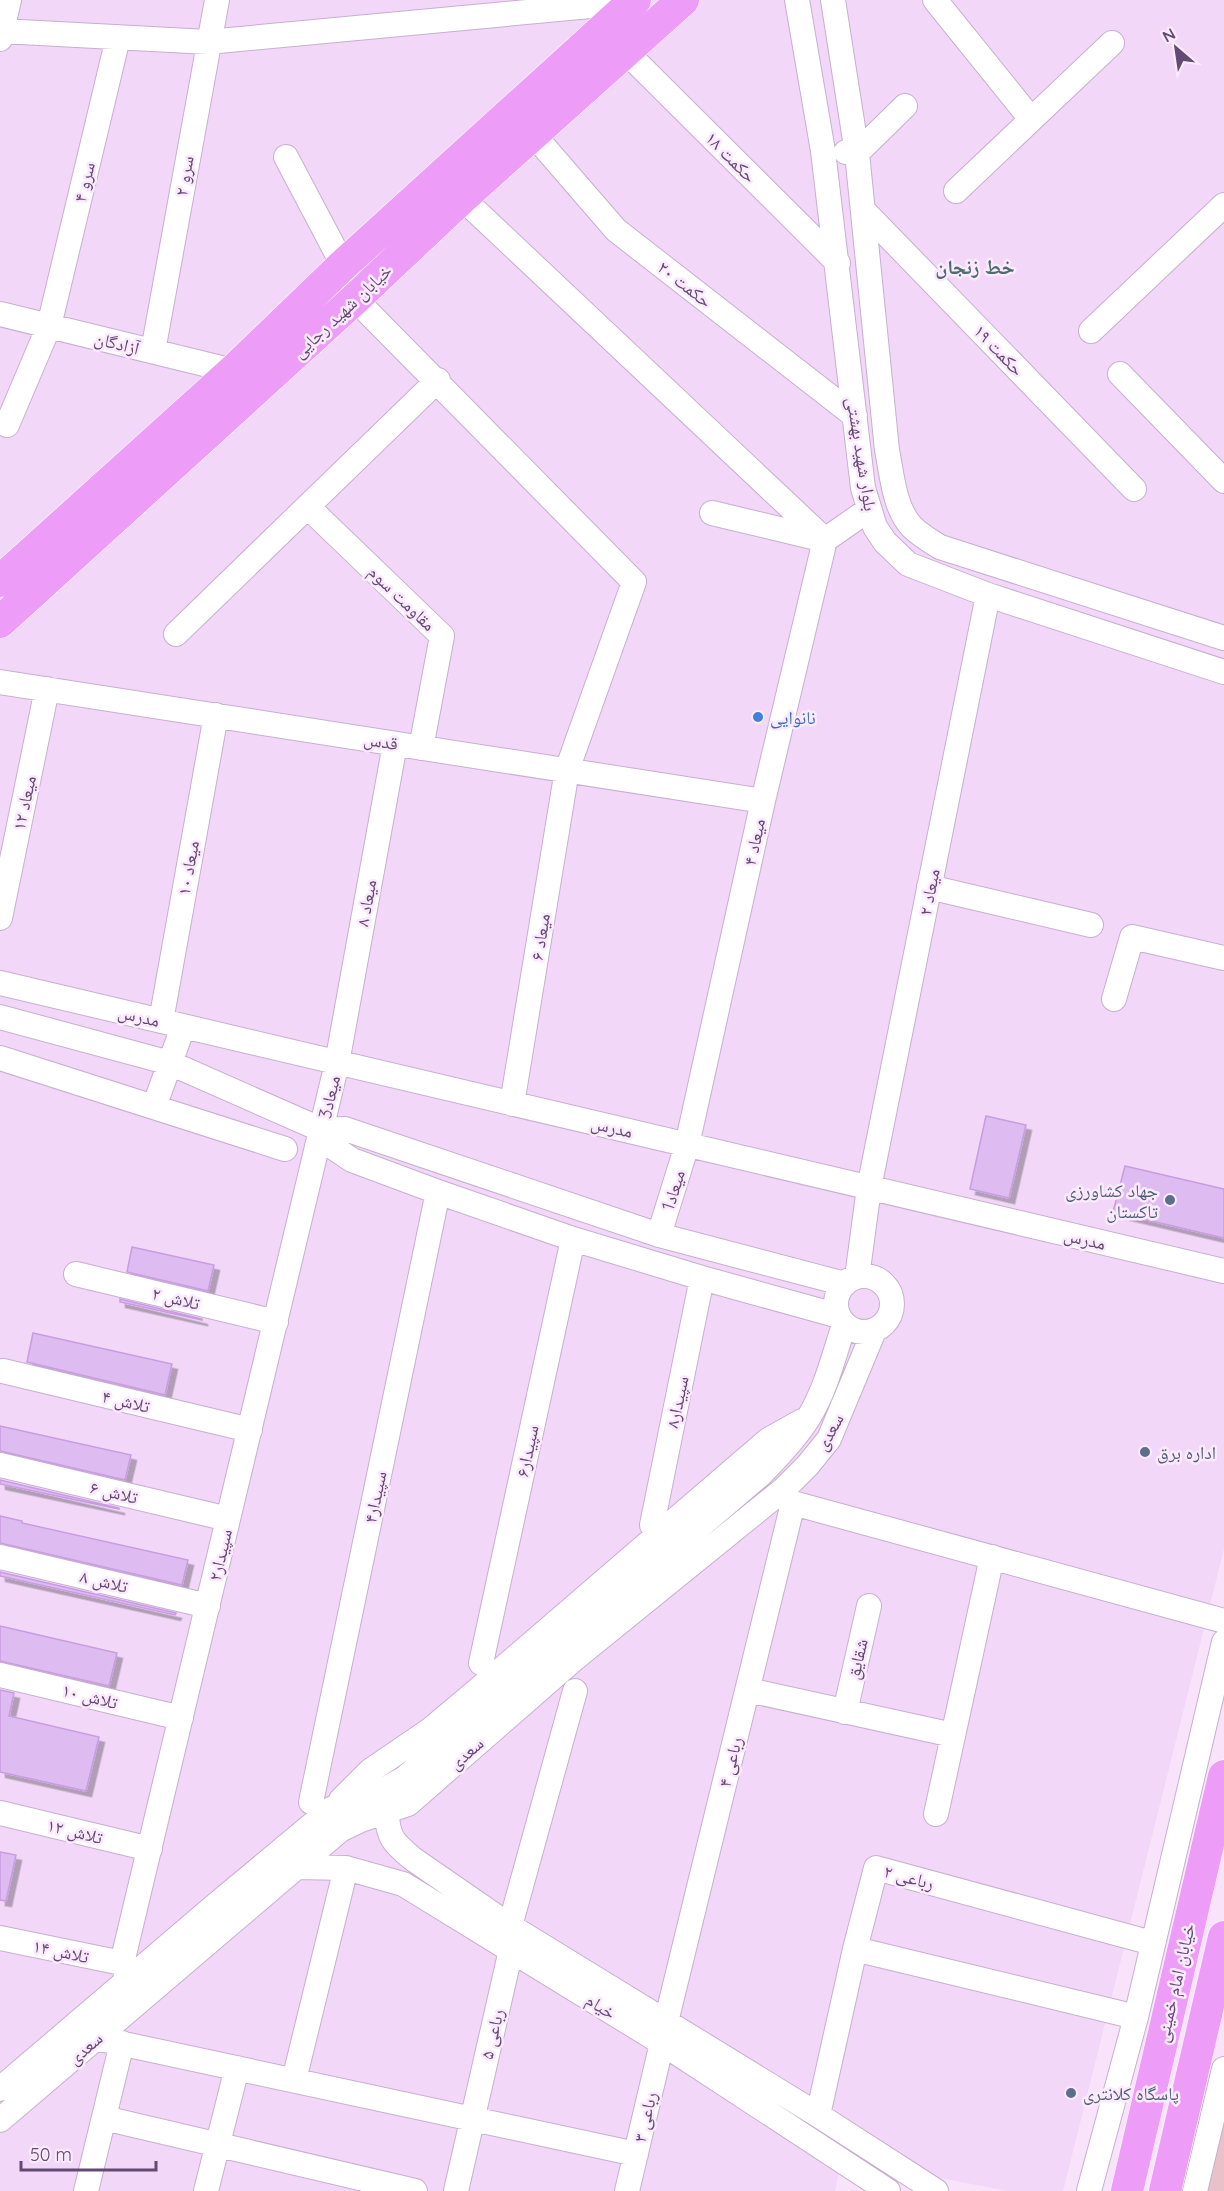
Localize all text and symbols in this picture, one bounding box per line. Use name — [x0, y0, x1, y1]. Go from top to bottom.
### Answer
north arrow — [1146, 18, 1206, 78]
text: N — [1159, 23, 1179, 46]
street label: حکمت ۱۸ — [701, 127, 761, 187]
street label: سرو ۲ — [169, 154, 199, 198]
street label: سرو ۴ — [68, 160, 100, 204]
district label: خط زنجان — [935, 254, 1015, 279]
street label: حکمت ۲۰ — [653, 256, 717, 312]
street label: خیابان شهید رجایی — [288, 259, 396, 363]
street label: حکمت ۱۹ — [969, 319, 1029, 381]
street label: آزادگان — [92, 326, 142, 360]
street label: بلوار شهید بهشتی — [842, 395, 882, 513]
street label: مقاومت سوم — [363, 560, 441, 637]
place label: نانوایی — [770, 706, 816, 729]
marker: نانوایی — [751, 710, 765, 724]
street label: قدس — [362, 727, 400, 755]
street label: میعاد ۱۲ — [7, 774, 41, 832]
street label: میعاد ۴ — [738, 817, 770, 867]
street label: میعاد ۱۰ — [172, 839, 204, 897]
street label: میعاد ۲ — [913, 867, 945, 917]
street label: میعاد ۸ — [351, 878, 381, 928]
street label: میعاد ۶ — [525, 912, 555, 962]
street label: مدرس — [116, 1000, 162, 1032]
street label: میعاد3 — [313, 1073, 345, 1121]
street label: مدرس — [589, 1111, 635, 1143]
street label: میعاد1 — [656, 1167, 690, 1213]
place label: جهاد کشاورزی تاکستان — [1065, 1179, 1158, 1223]
marker: جهاد کشاورزی تاکستان — [1163, 1193, 1177, 1207]
street label: مدرس — [1062, 1223, 1108, 1255]
street label: تلاش ۲ — [150, 1281, 202, 1315]
street label: سپیدار۸ — [660, 1374, 694, 1430]
street label: تلاش ۴ — [100, 1384, 152, 1418]
street label: سعدی — [809, 1409, 849, 1455]
street label: سپیدار۶ — [510, 1423, 544, 1479]
place label: اداره برق — [1157, 1441, 1216, 1464]
marker: اداره برق — [1138, 1445, 1152, 1459]
street label: سپیدار۴ — [358, 1469, 392, 1525]
street label: تلاش ۶ — [88, 1475, 140, 1509]
street label: سپیدار۲ — [203, 1527, 237, 1583]
street label: تلاش ۸ — [78, 1564, 130, 1598]
street label: شقایق — [841, 1636, 873, 1682]
street label: تلاش ۱۰ — [60, 1678, 120, 1714]
street label: سعدی — [444, 1732, 488, 1774]
street label: رباعی ۴ — [713, 1734, 747, 1789]
street label: تلاش ۱۲ — [45, 1813, 105, 1849]
street label: رباعی ۲ — [881, 1859, 937, 1895]
street label: خیابان امام خمینی — [1150, 1921, 1201, 2045]
street label: تلاش ۱۴ — [31, 1934, 91, 1968]
street label: خیام — [581, 1988, 620, 2025]
street label: رباعی ۵ — [475, 2007, 509, 2061]
street label: سعدی — [63, 2027, 107, 2069]
place label: پاسگاه کلانتری — [1083, 2082, 1179, 2105]
marker: پاسگاه کلانتری — [1064, 2086, 1078, 2100]
street label: رباعی ۳ — [628, 2090, 662, 2144]
scale bar — [21, 2134, 156, 2172]
text: 50 m — [30, 2143, 72, 2166]

